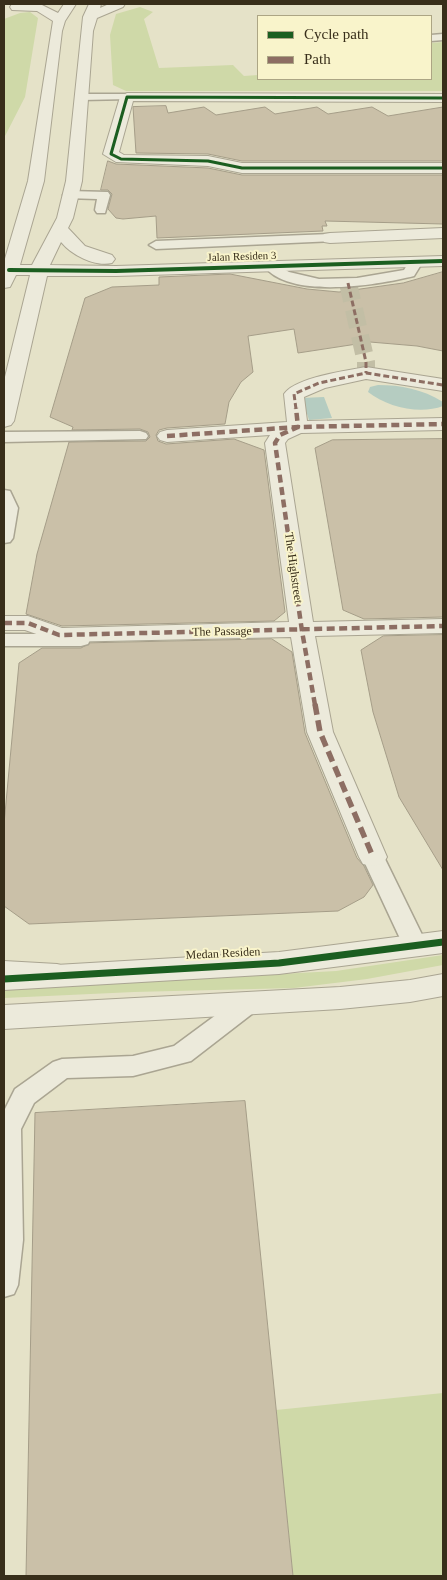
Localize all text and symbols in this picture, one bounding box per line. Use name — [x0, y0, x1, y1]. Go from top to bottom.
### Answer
legend — [257, 15, 432, 80]
text: Cycle path — [304, 26, 369, 42]
text: Path — [304, 51, 331, 67]
street label: Jalan Residen 3 — [207, 249, 277, 265]
street label: The Highstreet — [281, 532, 305, 604]
street label: The Passage — [192, 624, 252, 640]
street label: Medan Residen — [185, 945, 261, 963]

